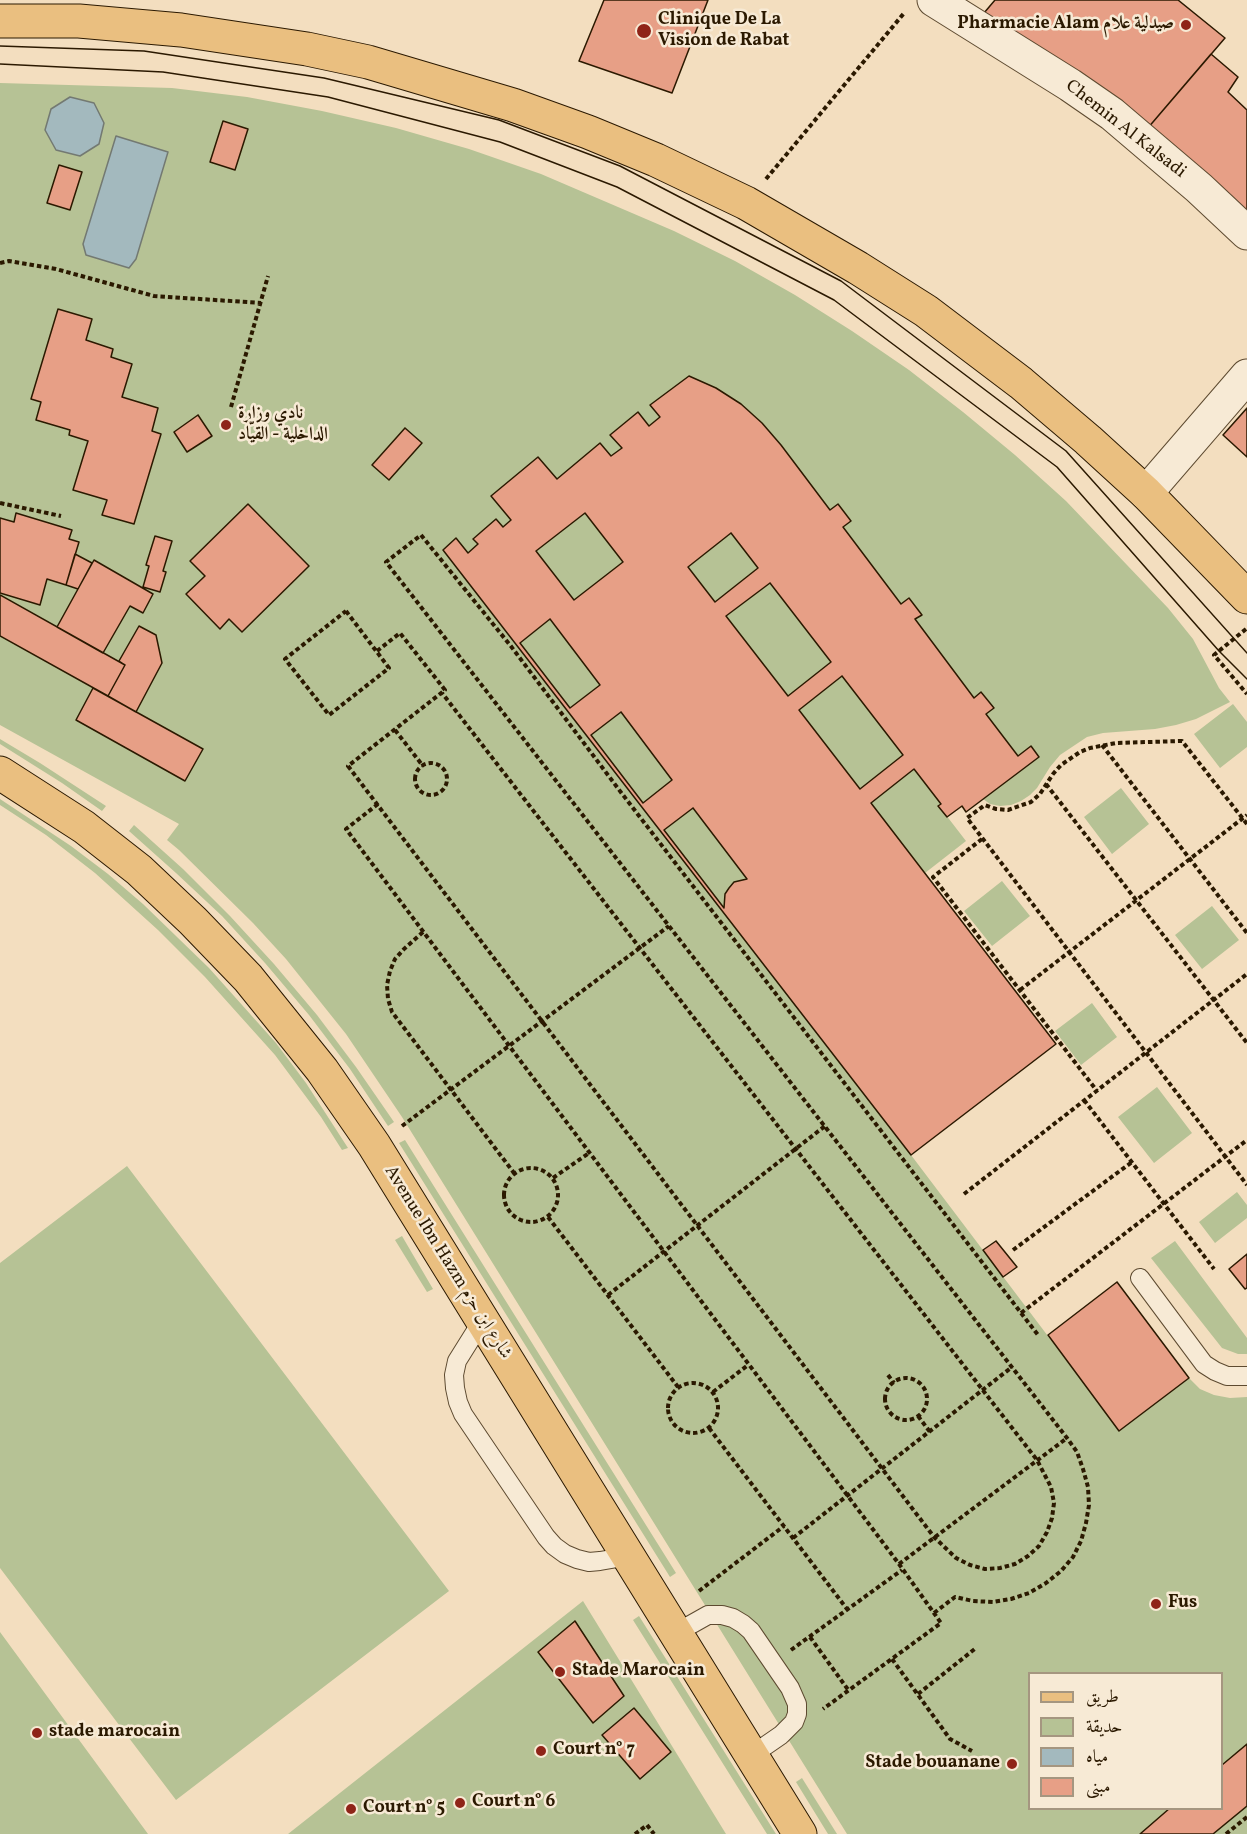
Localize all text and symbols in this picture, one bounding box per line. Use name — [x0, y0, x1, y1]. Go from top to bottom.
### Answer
place label: Clinique De La Vision de Rabat — [658, 10, 789, 52]
place label: Pharmacie Alam صيدلية علام — [957, 14, 1174, 36]
marker: Pharmacie Alam صيدلية علام — [1179, 18, 1193, 32]
marker: Clinique De La Vision de Rabat — [635, 22, 653, 40]
street label: Chemin Al Kalsadi — [1060, 76, 1190, 184]
place label: نادي وزارة الداخلية - القيّاد — [238, 404, 328, 446]
marker: نادي وزارة الداخلية - القيّاد — [219, 418, 233, 432]
street label: Avenue Ibn Hazm شارع ابن حزم — [379, 1162, 515, 1364]
place label: Fus — [1168, 1593, 1197, 1615]
marker: Fus — [1149, 1597, 1163, 1611]
place label: Stade Marocain — [572, 1661, 705, 1683]
marker: Stade Marocain — [553, 1665, 567, 1679]
legend — [1028, 1672, 1223, 1810]
text: طريق — [1086, 1685, 1119, 1710]
text: حديقة — [1086, 1715, 1122, 1740]
place label: stade marocain — [49, 1722, 180, 1744]
marker: stade marocain — [30, 1726, 44, 1740]
place label: Court n° 7 — [553, 1740, 635, 1762]
marker: Court n° 7 — [534, 1744, 548, 1758]
text: مياه — [1086, 1745, 1108, 1770]
place label: Stade bouanane — [865, 1753, 1000, 1775]
marker: Stade bouanane — [1005, 1757, 1019, 1771]
text: مبنى — [1086, 1775, 1111, 1800]
place label: Court n° 6 — [472, 1792, 555, 1814]
marker: Court n° 6 — [453, 1796, 467, 1810]
place label: Court n° 5 — [363, 1798, 445, 1820]
marker: Court n° 5 — [344, 1802, 358, 1816]

